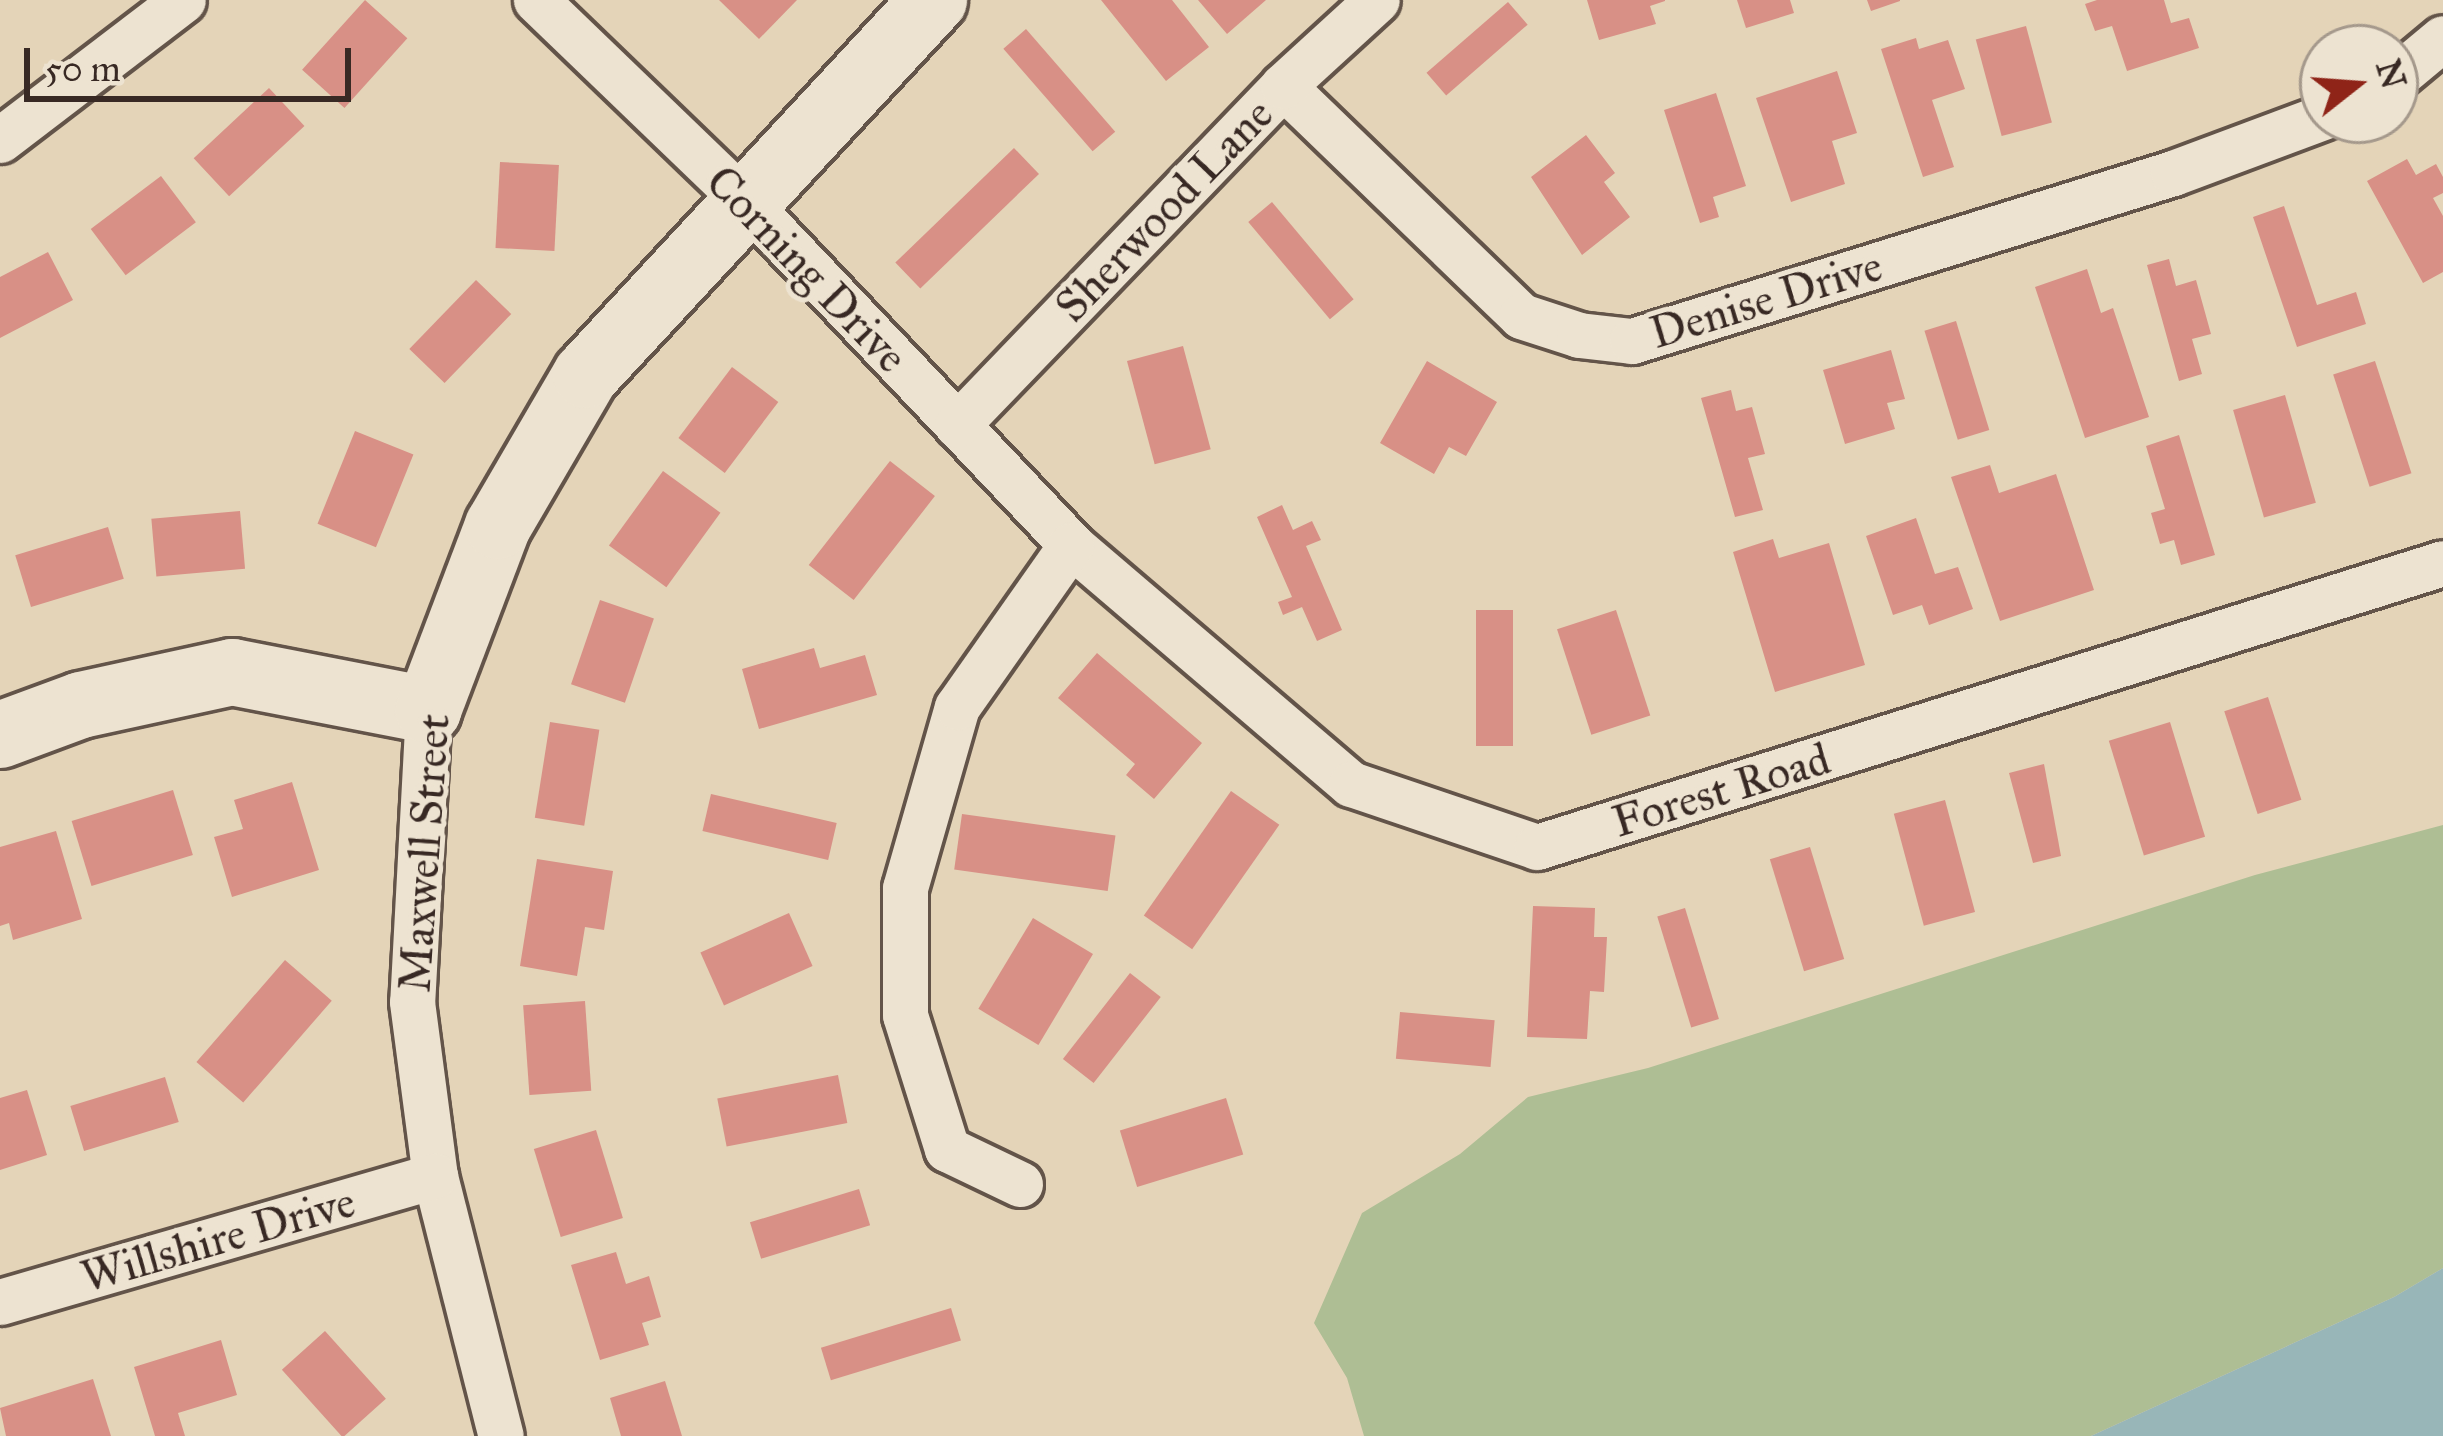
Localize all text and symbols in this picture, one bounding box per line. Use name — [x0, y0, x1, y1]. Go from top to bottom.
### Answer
scale bar — [30, 24, 357, 98]
north arrow — [2299, 24, 2419, 144]
text: 50 m — [45, 47, 121, 91]
text: N — [2367, 55, 2414, 94]
street label: Sherwood Lane — [1044, 87, 1284, 333]
street label: Corning Drive — [695, 155, 919, 383]
street label: Denise Drive — [1643, 238, 1889, 360]
street label: Maxwell Street — [387, 712, 461, 994]
street label: Forest Road — [1606, 731, 1836, 849]
street label: Willshire Drive — [75, 1174, 361, 1304]

